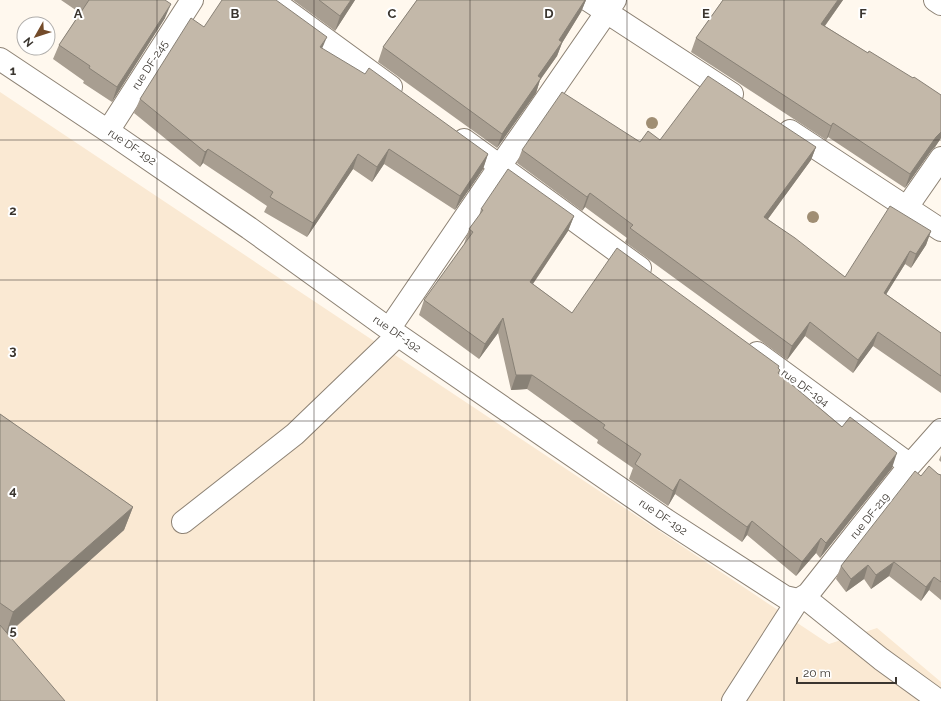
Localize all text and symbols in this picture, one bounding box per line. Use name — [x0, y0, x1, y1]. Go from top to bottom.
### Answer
text: A — [74, 6, 83, 21]
text: B — [231, 6, 240, 21]
text: C — [388, 6, 397, 21]
text: D — [544, 6, 554, 21]
text: E — [702, 6, 710, 21]
text: F — [859, 6, 867, 21]
north arrow — [16, 16, 56, 56]
text: N — [21, 35, 36, 49]
street label: rue DF-245 — [129, 38, 171, 92]
text: 1 — [10, 63, 17, 78]
street label: rue DF-192 — [105, 126, 159, 168]
text: 2 — [9, 203, 17, 218]
street label: rue DF-192 — [371, 313, 424, 355]
text: 3 — [9, 343, 17, 358]
street label: rue DF-194 — [779, 366, 831, 410]
text: 4 — [9, 483, 17, 498]
street label: rue DF-219 — [848, 490, 892, 542]
street label: rue DF-192 — [636, 496, 690, 538]
text: 5 — [9, 623, 17, 638]
scale bar — [797, 659, 896, 685]
text: 20 m — [803, 666, 831, 680]

